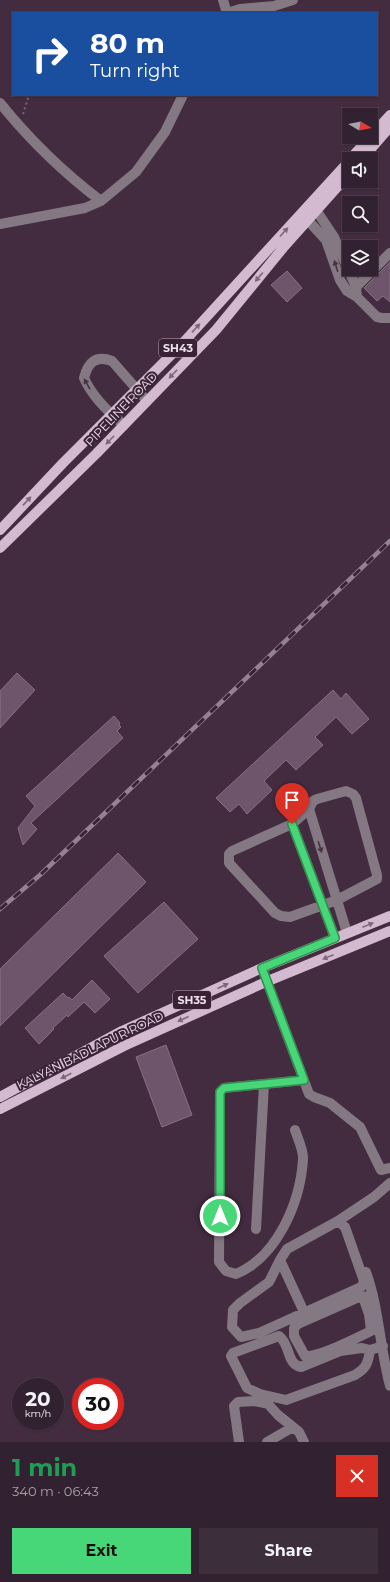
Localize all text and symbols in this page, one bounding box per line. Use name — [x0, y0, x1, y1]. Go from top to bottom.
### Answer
text: 80 m — [90, 26, 165, 60]
icon: right — [24, 28, 76, 80]
text: Turn right — [90, 60, 180, 82]
north arrow — [342, 108, 378, 144]
map controls — [342, 108, 378, 276]
button: sound — [342, 152, 378, 188]
button: search — [342, 196, 378, 232]
one-way arrow — [279, 228, 288, 237]
button: layers — [342, 240, 378, 276]
one-way arrow — [332, 259, 338, 271]
one-way arrow — [255, 272, 264, 282]
one-way arrow — [191, 323, 201, 333]
road number: SH43 — [159, 339, 197, 357]
street label: PIPELINE ROAD — [82, 369, 160, 449]
one-way arrow — [168, 369, 178, 379]
one-way arrow — [84, 378, 91, 390]
one-way arrow — [105, 435, 115, 445]
one-way arrow — [22, 496, 32, 506]
pin — [275, 783, 309, 824]
icon: arrive — [281, 789, 303, 811]
one-way arrow — [317, 841, 323, 853]
one-way arrow — [363, 921, 375, 927]
one-way arrow — [321, 954, 333, 960]
one-way arrow — [217, 983, 228, 989]
road number: SH35 — [173, 991, 211, 1009]
street label: KALYAN BADLAPUR ROAD — [14, 1008, 166, 1092]
one-way arrow — [177, 1016, 189, 1022]
one-way arrow — [60, 1072, 72, 1079]
position arrow — [199, 1195, 241, 1237]
speed limit sign: 30 — [72, 1378, 124, 1430]
text: 20 — [25, 1387, 51, 1411]
text: km/h — [25, 1407, 51, 1420]
text: 1 min — [12, 1453, 77, 1482]
button: close — [336, 1455, 378, 1497]
text: 340 m · 06:43 — [12, 1483, 99, 1499]
button: Exit — [12, 1528, 191, 1574]
button: Share — [199, 1528, 378, 1574]

